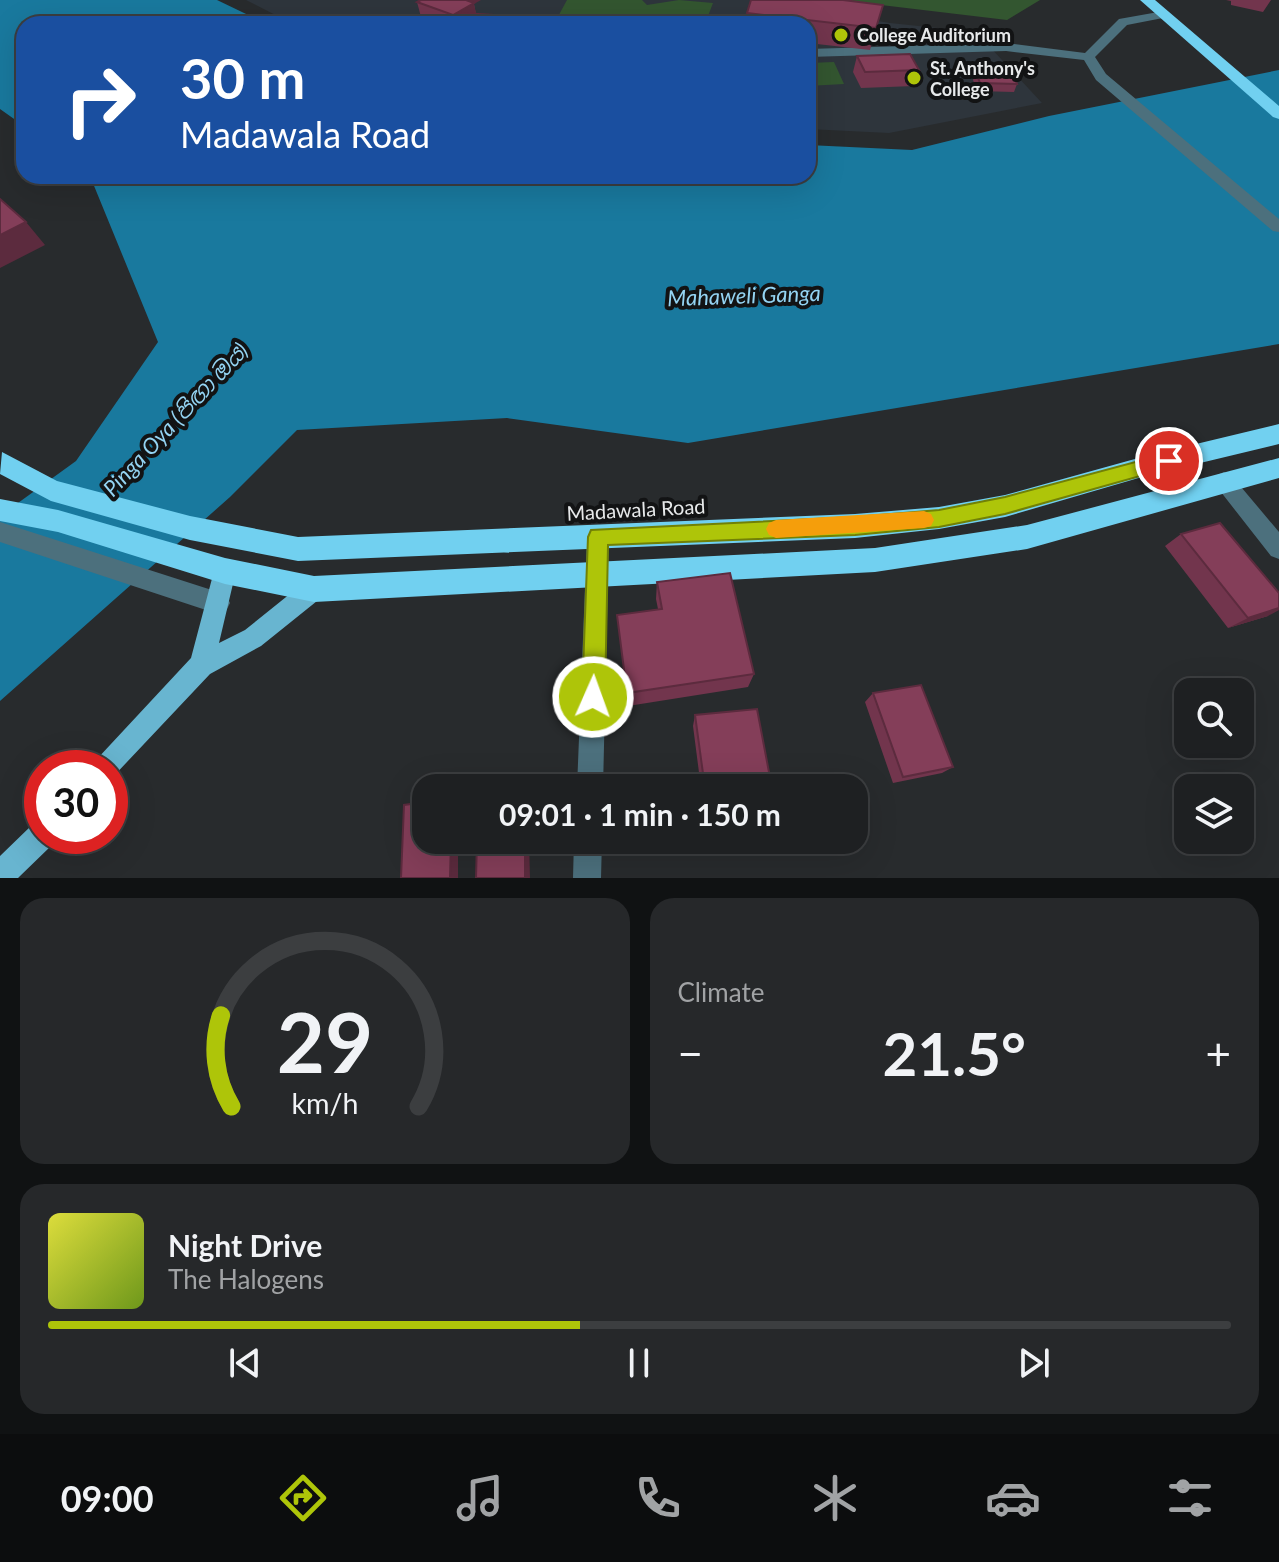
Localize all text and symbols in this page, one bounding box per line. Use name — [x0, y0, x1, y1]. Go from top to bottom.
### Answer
place label: College Auditorium — [857, 24, 1011, 46]
marker: College Auditorium — [832, 26, 850, 44]
text: 30 m — [180, 44, 305, 111]
icon: right — [48, 48, 152, 152]
place label: St. Anthony's College — [930, 57, 1035, 100]
marker: St. Anthony's College — [905, 69, 923, 87]
text: Madawala Road — [180, 112, 430, 156]
water label: Mahaweli Ganga — [667, 279, 821, 311]
water label: Pinga Oya (පිඟා ඔය) — [97, 337, 253, 501]
pin — [1135, 427, 1203, 495]
icon: arrive — [1147, 439, 1191, 483]
street label: Madawala Road — [566, 493, 706, 525]
position arrow — [551, 655, 635, 739]
map controls — [1174, 678, 1254, 854]
button: search — [1174, 678, 1254, 758]
speed limit sign: 30 — [24, 750, 128, 854]
button: layers — [1174, 774, 1254, 854]
text: 09:01 · 1 min · 150 m — [499, 796, 781, 832]
text: Climate — [678, 976, 764, 1008]
text: 29 — [277, 991, 373, 1091]
text: 21.5° — [882, 1017, 1026, 1089]
text: − — [678, 1027, 703, 1079]
text: + — [1205, 1027, 1231, 1079]
text: km/h — [291, 1086, 358, 1120]
text: Night Drive — [168, 1227, 322, 1263]
text: The Halogens — [168, 1263, 324, 1295]
icon: previous — [223, 1341, 267, 1385]
icon: pause — [617, 1341, 661, 1385]
icon: next — [1012, 1341, 1056, 1385]
icon: directions — [275, 1470, 331, 1526]
icon: music — [452, 1470, 508, 1526]
icon: phone — [630, 1470, 686, 1526]
icon: climate — [807, 1470, 863, 1526]
icon: car — [985, 1470, 1041, 1526]
icon: filters — [1162, 1470, 1218, 1526]
text: 09:00 — [61, 1476, 154, 1520]

